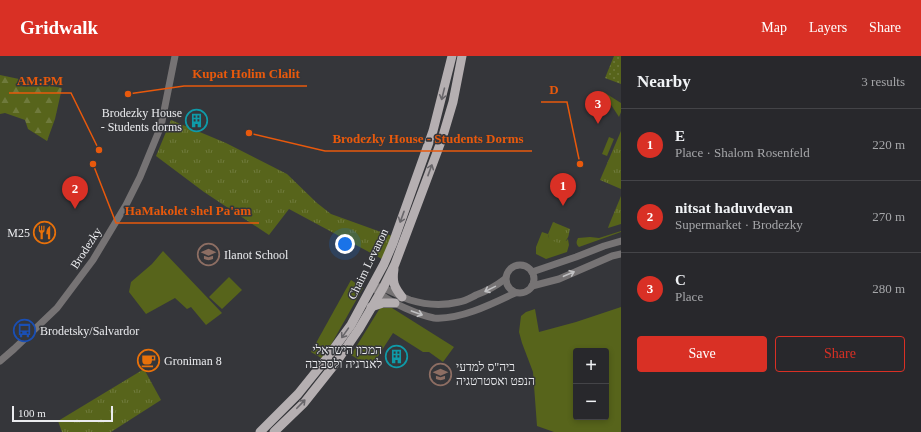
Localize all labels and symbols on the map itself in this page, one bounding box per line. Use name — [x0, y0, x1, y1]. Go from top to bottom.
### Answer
callout: Kupat Holim Clalit — [184, 61, 307, 86]
text: Kupat Holim Clalit — [192, 66, 300, 81]
callout: AM:PM — [9, 68, 71, 93]
text: AM:PM — [17, 73, 63, 88]
callout: D — [541, 77, 567, 102]
text: D — [549, 82, 559, 97]
one-way arrow — [438, 87, 446, 100]
pin: 3 — [585, 91, 611, 124]
place label: Brodezky House - Students dorms — [101, 106, 182, 134]
building icon: Brodezky House - Students dorms — [184, 107, 210, 133]
callout: Brodezky House - Students Dorms — [325, 126, 532, 151]
text: Brodezky House - Students Dorms — [332, 131, 524, 146]
one-way arrow — [427, 164, 435, 176]
pin: 1 — [550, 173, 576, 206]
pin: 2 — [62, 176, 88, 209]
callout: HaMakolet shel Pa'am — [116, 198, 259, 223]
text: HaMakolet shel Pa'am — [125, 203, 251, 218]
one-way arrow — [398, 211, 406, 223]
restaurant icon: M25 — [32, 220, 58, 246]
street label: Brodezky — [67, 225, 105, 271]
place label: M25 — [7, 226, 30, 240]
street label: Chaim Levanon — [345, 226, 391, 302]
your location — [335, 234, 355, 254]
school or university icon: Ilanot School — [196, 242, 222, 268]
place label: Ilanot School — [224, 248, 289, 262]
one-way arrow — [563, 270, 575, 278]
one-way arrow — [484, 286, 496, 293]
one-way arrow — [411, 309, 423, 317]
bus stop icon: Brodetsky/Salvardor — [12, 318, 38, 344]
place label: Brodetsky/Salvardor — [40, 324, 139, 338]
one-way arrow — [341, 328, 349, 339]
place label: המכון הישראלי לאנרגיה ולסביבה — [305, 343, 382, 371]
building icon: המכון הישראלי לאנרגיה ולסביבה — [384, 344, 410, 370]
cafe icon: Groniman 8 — [136, 348, 162, 374]
place label: Groniman 8 — [164, 354, 222, 368]
place label: ביה"ס למדעי הנפט ואסטרטגיה — [456, 360, 535, 388]
school or university icon: ביה"ס למדעי הנפט ואסטרטגיה — [427, 361, 453, 387]
one-way arrow — [297, 399, 306, 409]
scale bar — [12, 404, 113, 423]

